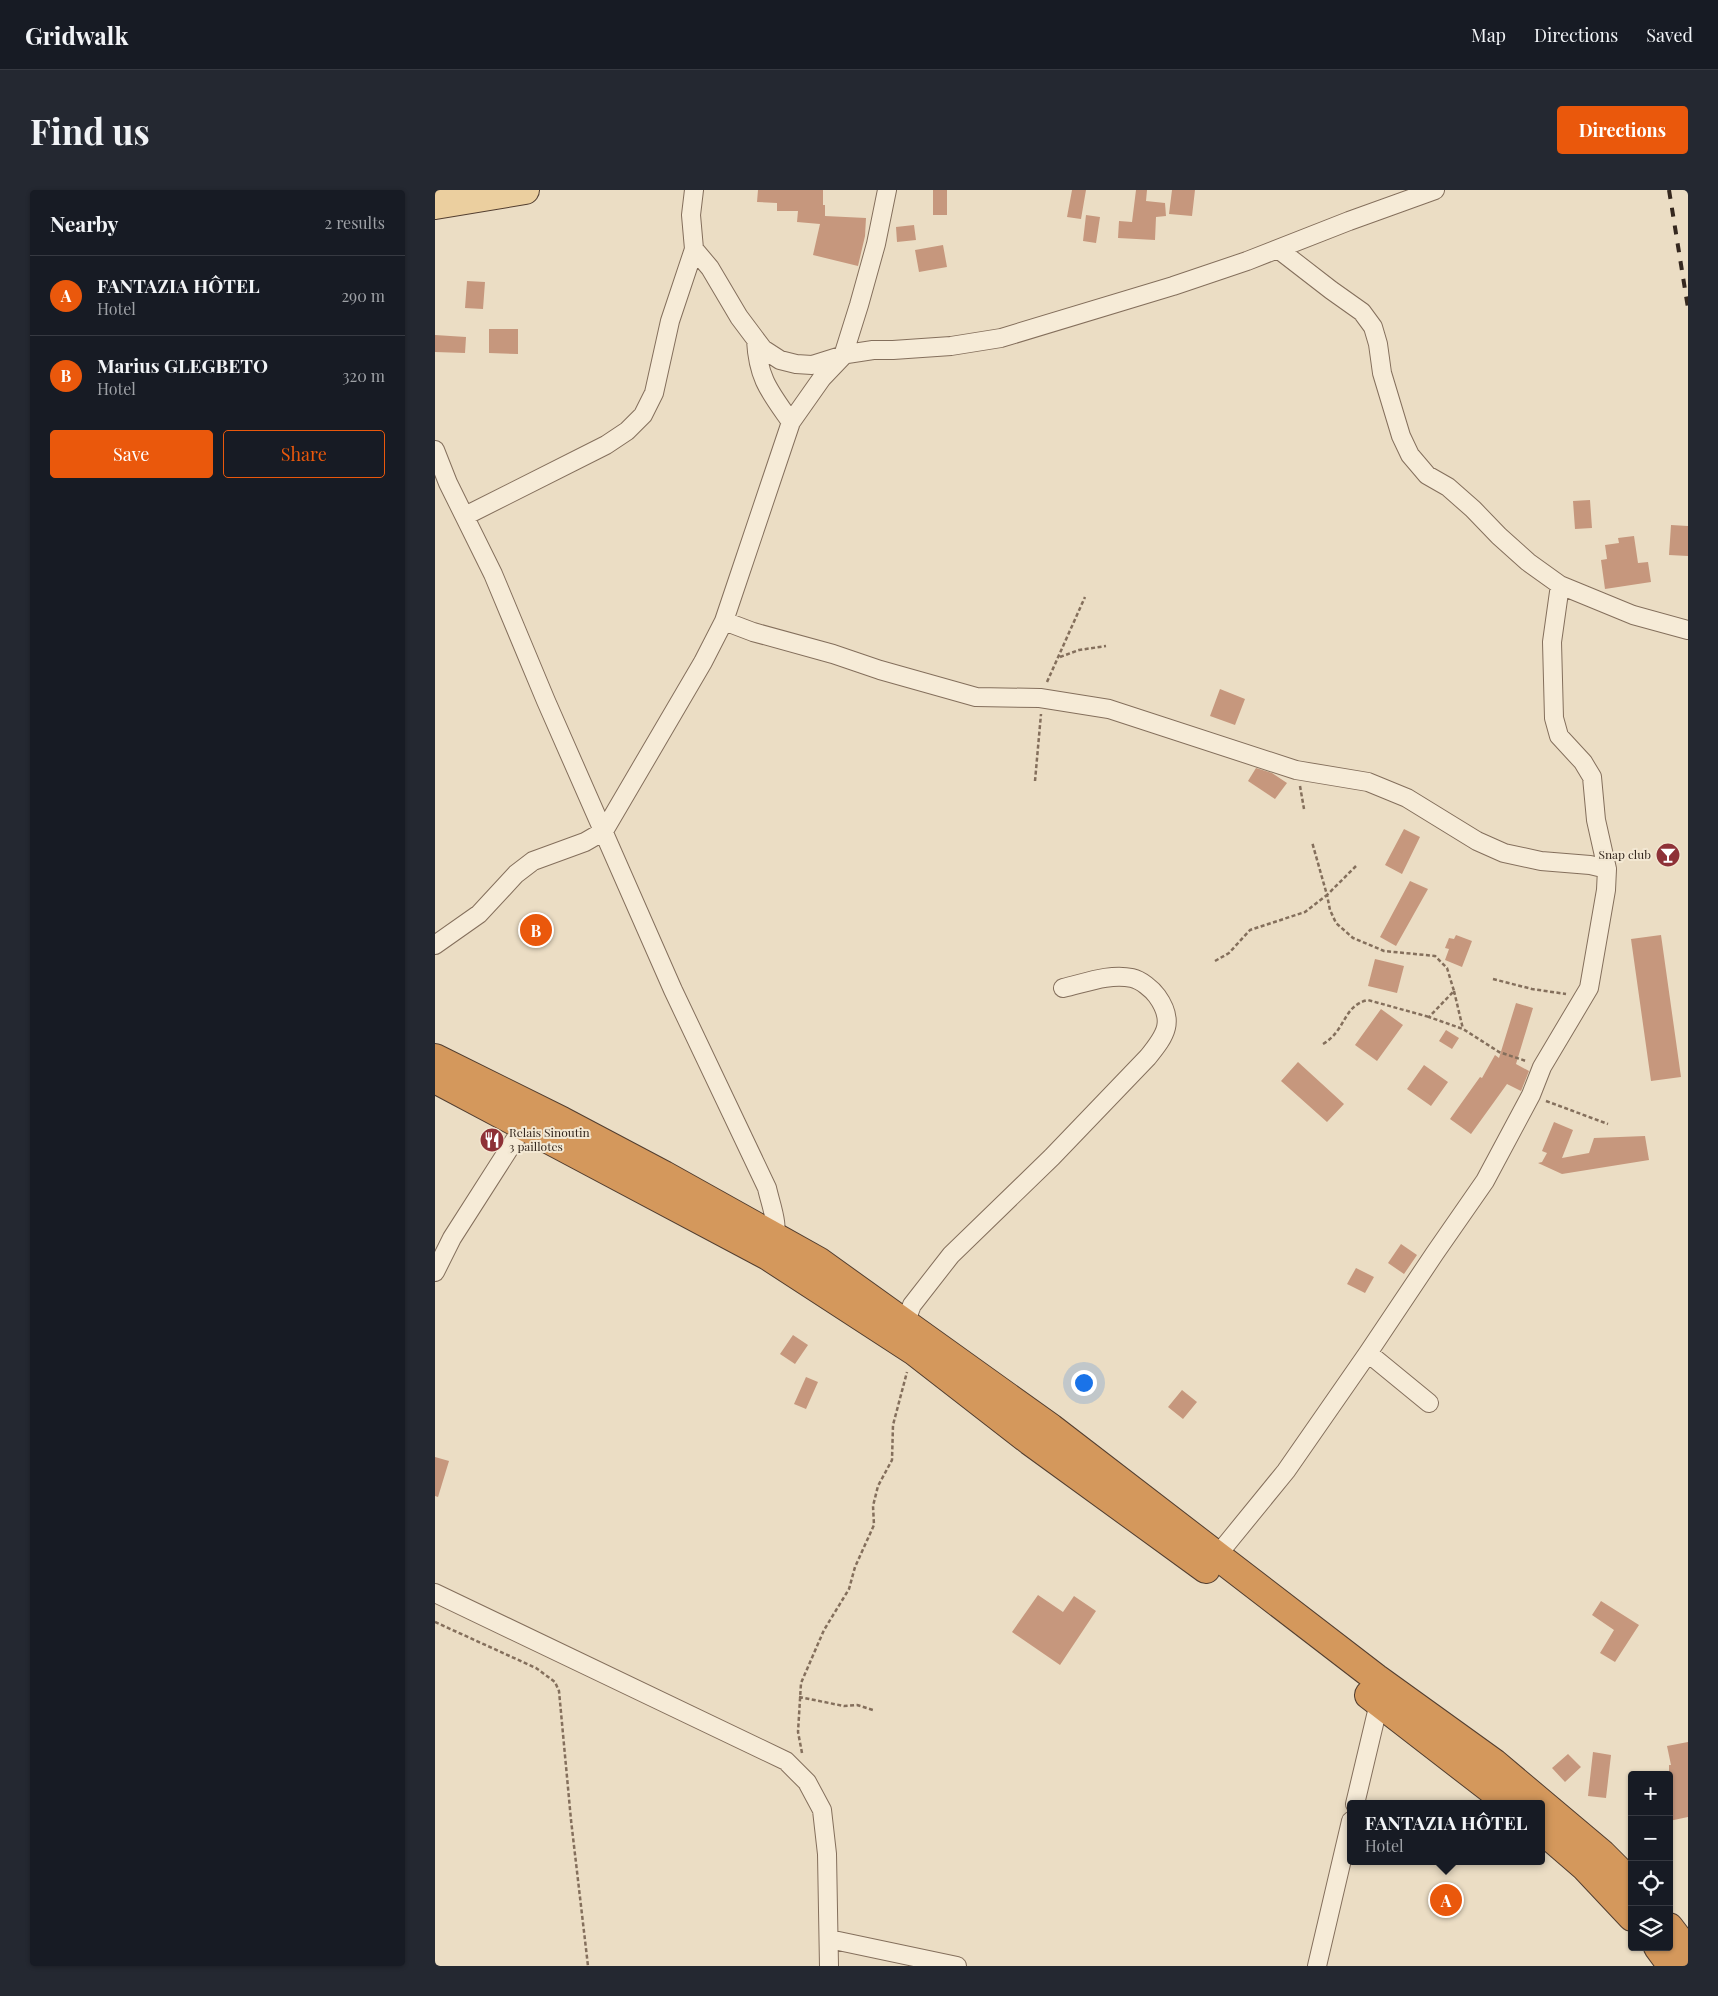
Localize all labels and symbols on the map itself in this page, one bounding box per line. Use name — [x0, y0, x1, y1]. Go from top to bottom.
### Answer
bar icon: Snap club — [1655, 842, 1681, 868]
place label: Snap club — [1598, 846, 1651, 862]
pin: B — [520, 911, 552, 949]
place label: Relais Sinoutin 3 paillotes — [509, 1124, 590, 1154]
restaurant icon: Relais Sinoutin 3 paillotes — [479, 1127, 505, 1153]
your location — [1071, 1370, 1097, 1396]
pin: A — [1430, 1881, 1462, 1919]

